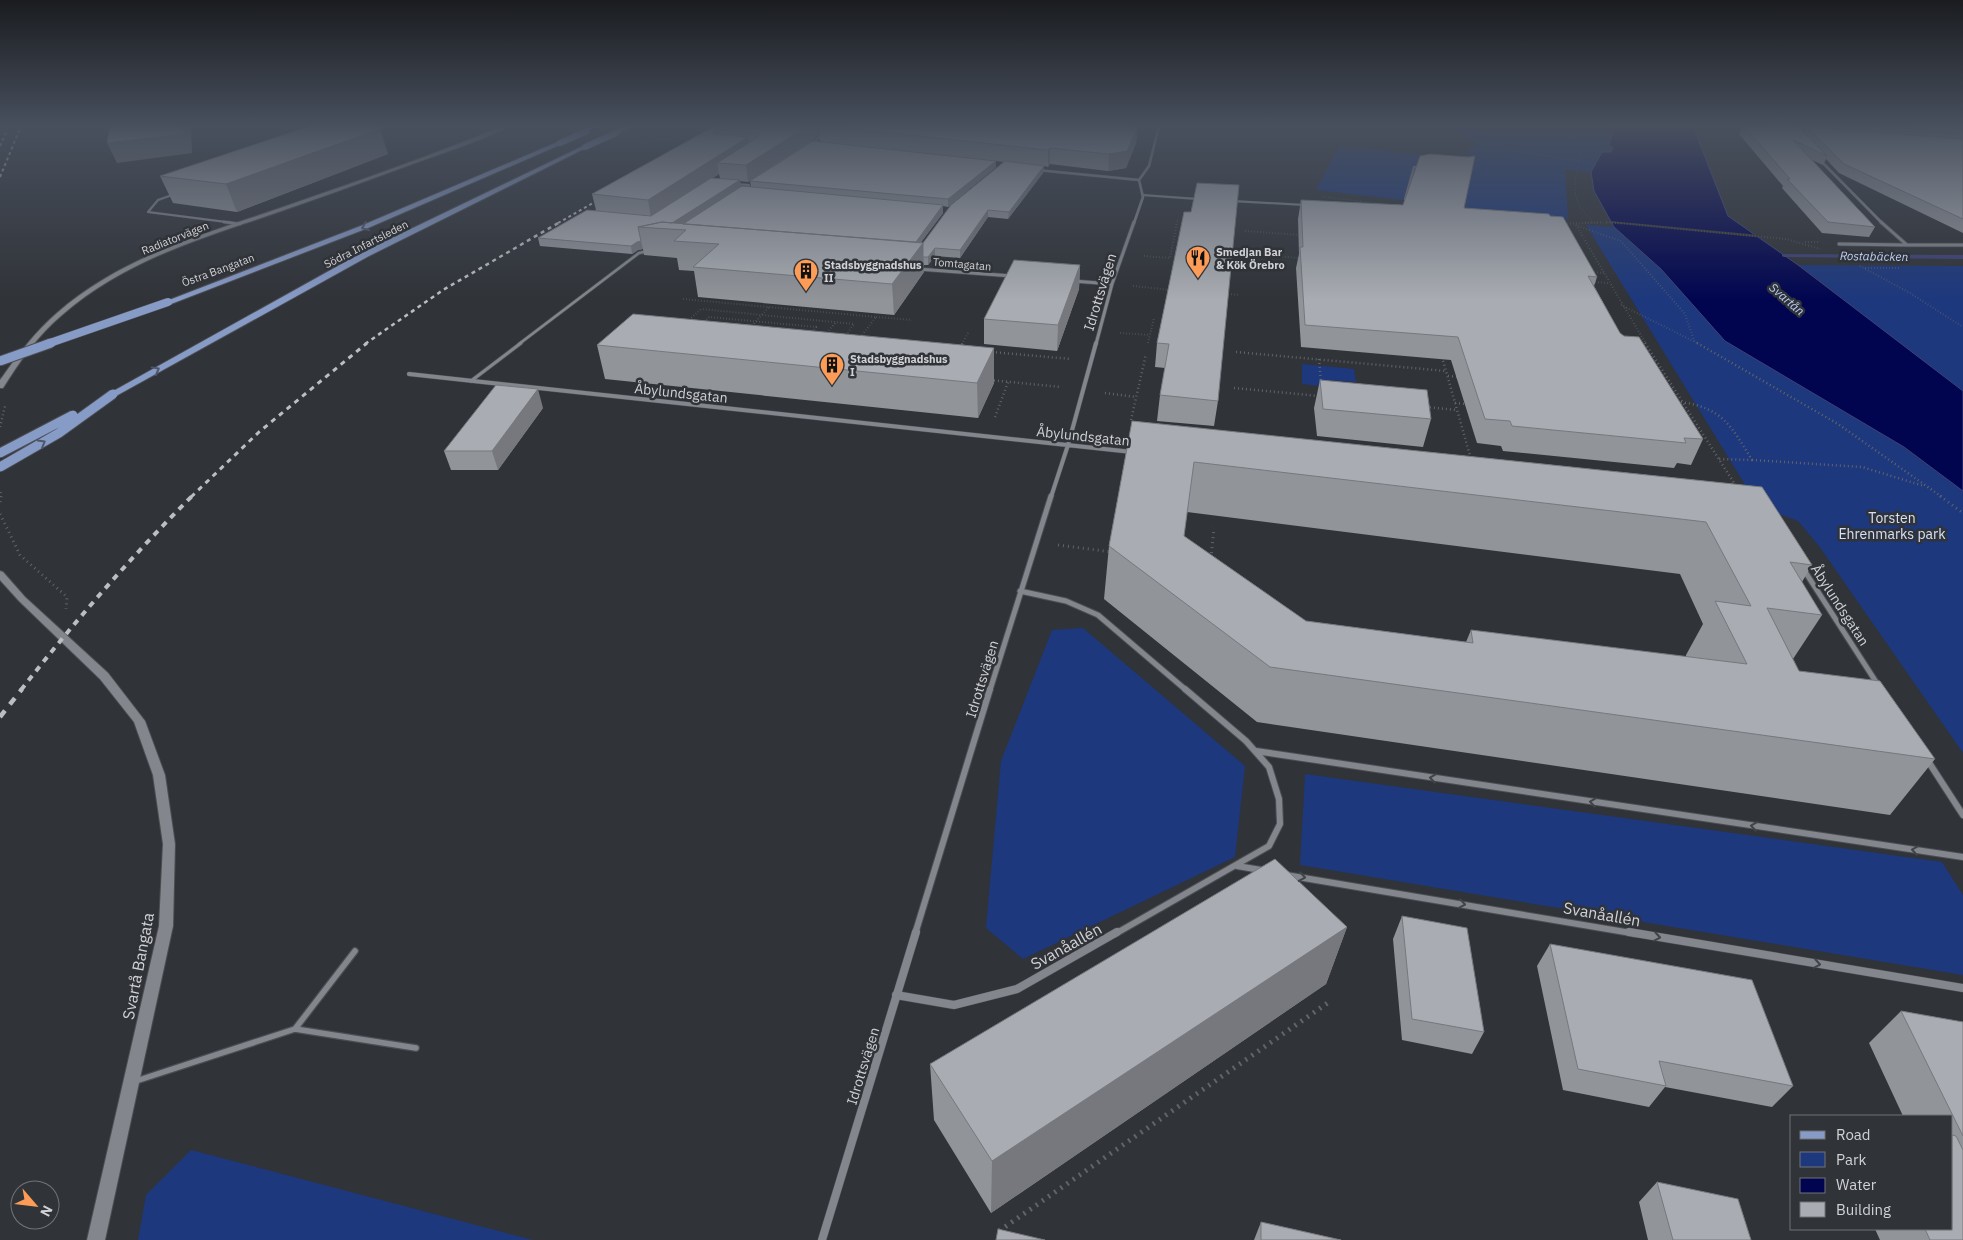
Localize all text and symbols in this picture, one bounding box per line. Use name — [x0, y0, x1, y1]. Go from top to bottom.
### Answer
street label: Södra Infartsleden — [322, 217, 410, 271]
street label: Radiatorvägen — [139, 218, 211, 258]
one-way arrow — [361, 221, 370, 231]
restaurant icon: Smedjan Bar & Kök Örebro — [1185, 245, 1211, 279]
place label: Smedjan Bar & Kök Örebro — [1216, 245, 1285, 272]
water label: Rostabäcken — [1840, 248, 1909, 264]
street label: Östra Bangatan — [180, 250, 256, 290]
street label: Idrottsvägen — [1080, 251, 1120, 333]
street label: Tomtagatan — [932, 254, 992, 274]
building icon: Stadsbyggnadshus II — [793, 258, 819, 292]
place label: Stadsbyggnadshus II — [824, 258, 922, 285]
water label: Svartån — [1766, 280, 1808, 318]
building icon: Stadsbyggnadshus I — [819, 352, 845, 386]
place label: Stadsbyggnadshus I — [850, 352, 948, 379]
one-way arrow — [150, 367, 159, 377]
street label: Åbylundsgatan — [633, 378, 729, 407]
street label: Åbylundsgatan — [1035, 421, 1131, 450]
one-way arrow — [37, 439, 46, 449]
park label: Torsten Ehrenmarks park — [1838, 509, 1946, 543]
street label: Åbylundsgatan — [1807, 560, 1874, 649]
street label: Idrottsvägen — [962, 638, 1002, 720]
one-way arrow — [1428, 773, 1437, 783]
one-way arrow — [1589, 797, 1598, 807]
one-way arrow — [1750, 821, 1758, 832]
one-way arrow — [1910, 845, 1918, 856]
one-way arrow — [1298, 872, 1306, 882]
street label: Svanåallén — [1562, 897, 1642, 931]
one-way arrow — [1458, 899, 1467, 909]
street label: Svartå Bangata — [118, 910, 158, 1021]
street label: Svanåallén — [1027, 918, 1105, 974]
one-way arrow — [1653, 931, 1661, 942]
one-way arrow — [1813, 958, 1822, 968]
street label: Idrottsvägen — [843, 1025, 883, 1107]
legend — [1790, 1115, 1953, 1230]
text: Road — [1836, 1125, 1871, 1144]
text: Park — [1836, 1150, 1866, 1169]
text: Water — [1836, 1175, 1877, 1194]
north arrow — [10, 1180, 60, 1230]
text: Building — [1836, 1200, 1891, 1219]
text: N — [36, 1202, 57, 1220]

